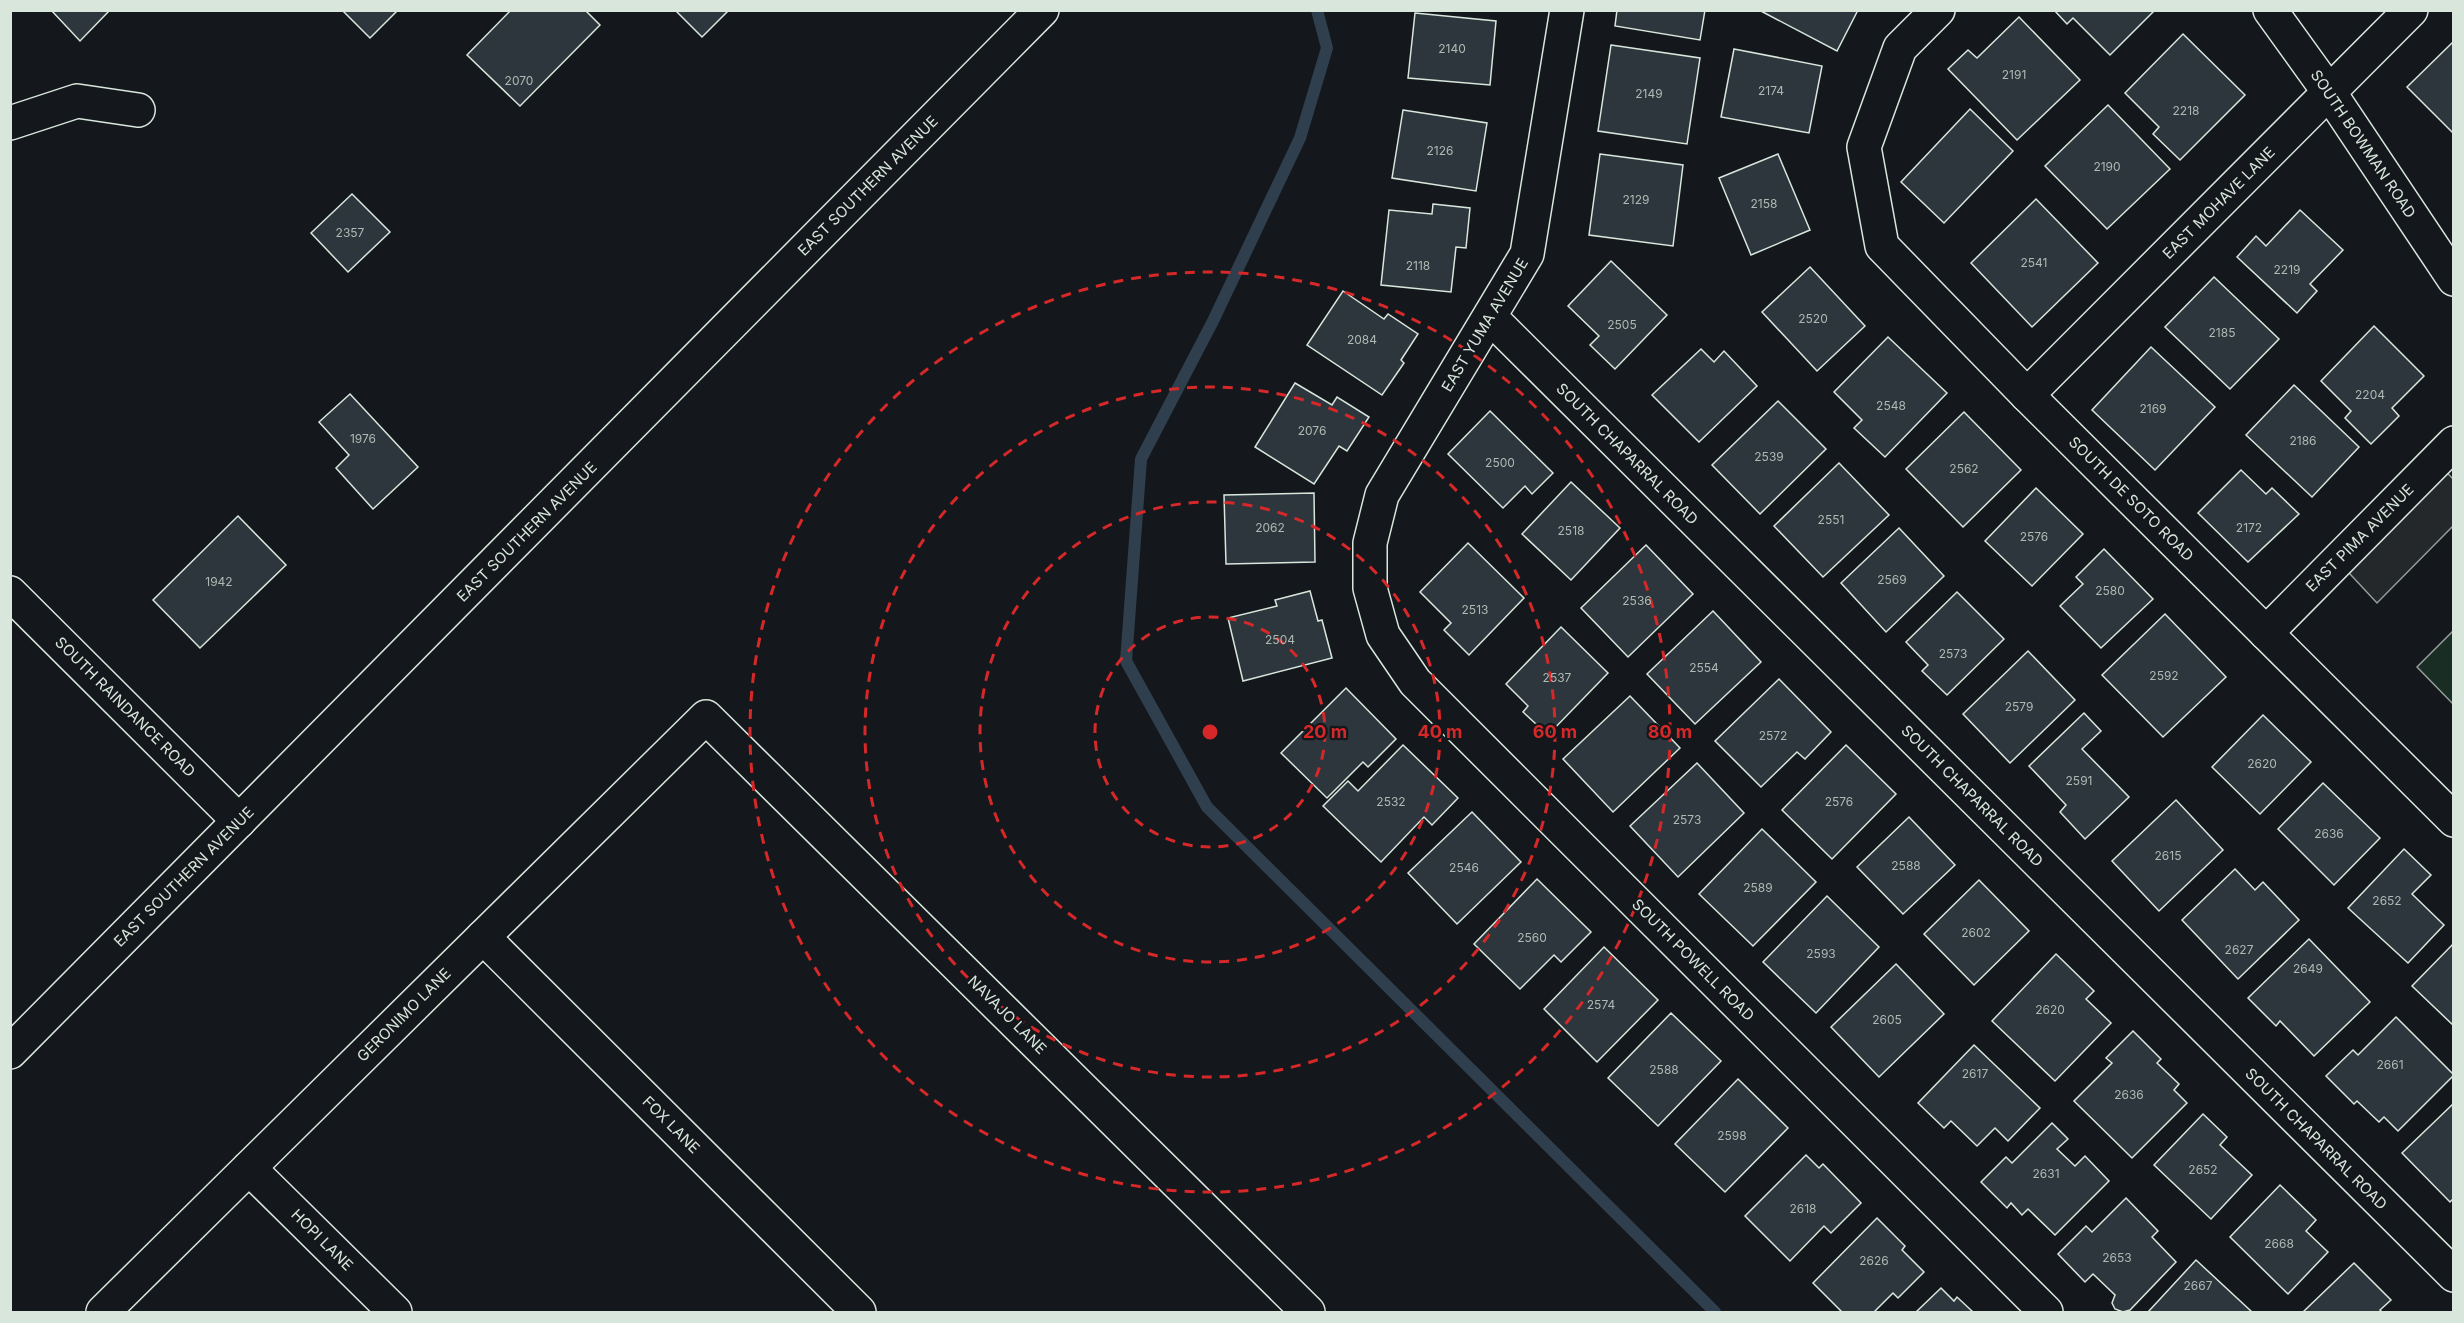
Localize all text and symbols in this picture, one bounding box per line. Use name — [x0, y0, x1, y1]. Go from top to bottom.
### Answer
house number: 2140 — [1438, 41, 1466, 56]
street label: SOUTH BOWMAN ROAD — [2307, 66, 2420, 221]
house number: 2191 — [2002, 67, 2026, 82]
house number: 2070 — [505, 73, 533, 88]
house number: 2174 — [1758, 83, 1784, 98]
house number: 2149 — [1635, 86, 1663, 101]
house number: 2218 — [2173, 103, 2199, 118]
street label: EAST SOUTHERN AVENUE — [794, 112, 942, 260]
street label: EAST MOHAVE LANE — [2158, 142, 2279, 263]
house number: 2126 — [1427, 143, 1453, 158]
house number: 2190 — [2093, 159, 2121, 174]
house number: 2129 — [1623, 192, 1649, 207]
house number: 2158 — [1751, 196, 1777, 211]
house number: 2357 — [336, 225, 365, 240]
street label: EAST YUMA AVENUE — [1437, 254, 1532, 395]
house number: 2541 — [2020, 255, 2048, 270]
house number: 2118 — [1406, 258, 1430, 273]
house number: 2219 — [2274, 262, 2300, 277]
house number: 2520 — [1798, 311, 1828, 326]
house number: 2505 — [1607, 317, 1637, 332]
house number: 2185 — [2209, 325, 2235, 340]
house number: 2084 — [1347, 332, 1377, 347]
street label: SOUTH CHAPARRAL ROAD — [1552, 379, 1702, 529]
house number: 2204 — [2355, 387, 2385, 402]
house number: 2548 — [1876, 398, 1906, 413]
house number: 2169 — [2139, 401, 2167, 416]
house number: 2076 — [1298, 423, 1326, 438]
house number: 1976 — [350, 431, 376, 446]
street label: SOUTH DE SOTO ROAD — [2065, 432, 2198, 565]
house number: 2186 — [2289, 433, 2317, 448]
house number: 2539 — [1754, 449, 1784, 464]
house number: 2500 — [1485, 455, 1515, 470]
street label: EAST SOUTHERN AVENUE — [453, 458, 601, 606]
house number: 2562 — [1949, 461, 1979, 476]
street label: EAST PIMA AVENUE — [2302, 480, 2418, 596]
house number: 2551 — [1818, 512, 1844, 527]
house number: 2062 — [1255, 520, 1285, 535]
house number: 2172 — [2236, 520, 2262, 535]
house number: 2518 — [1558, 523, 1584, 538]
house number: 2576 — [2020, 529, 2048, 544]
house number: 2569 — [1877, 572, 1907, 587]
house number: 1942 — [205, 574, 233, 589]
house number: 2580 — [2095, 583, 2125, 598]
house number: 2536 — [1622, 593, 1652, 608]
house number: 2513 — [1462, 602, 1488, 617]
house number: 2504 — [1265, 632, 1295, 647]
street label: SOUTH RAINDANCE ROAD — [51, 633, 199, 781]
house number: 2573 — [1939, 646, 1967, 661]
house number: 2554 — [1689, 660, 1719, 675]
house number: 2592 — [2149, 668, 2179, 683]
house number: 2537 — [1543, 670, 1572, 685]
house number: 2579 — [2005, 699, 2033, 714]
text: 20 m — [1303, 721, 1347, 742]
text: 40 m — [1418, 721, 1463, 742]
text: 60 m — [1533, 721, 1577, 742]
text: 80 m — [1648, 721, 1692, 742]
street label: SOUTH CHAPARRAL ROAD — [1897, 721, 2047, 871]
centre of rings — [1200, 722, 1220, 742]
house number: 2572 — [1759, 728, 1787, 743]
house number: 2620 — [2247, 756, 2277, 771]
house number: 2591 — [2066, 773, 2092, 788]
house number: 2532 — [1376, 794, 1406, 809]
house number: 2576 — [1825, 794, 1853, 809]
street label: EAST SOUTHERN AVENUE — [110, 803, 258, 951]
house number: 2573 — [1673, 812, 1701, 827]
house number: 2636 — [2314, 826, 2344, 841]
house number: 2615 — [2155, 848, 2181, 863]
house number: 2588 — [1891, 858, 1921, 873]
house number: 2546 — [1449, 860, 1479, 875]
house number: 2589 — [1743, 880, 1773, 895]
house number: 2652 — [2372, 893, 2402, 908]
street label: SOUTH POWELL ROAD — [1628, 895, 1758, 1025]
house number: 2602 — [1961, 925, 1991, 940]
house number: 2560 — [1517, 930, 1547, 945]
house number: 2627 — [2225, 942, 2254, 957]
house number: 2593 — [1806, 946, 1836, 961]
house number: 2649 — [2293, 961, 2323, 976]
street label: GERONIMO LANE — [353, 964, 455, 1066]
street label: NAVAJO LANE — [964, 971, 1051, 1058]
house number: 2574 — [1587, 997, 1615, 1012]
house number: 2620 — [2035, 1002, 2065, 1017]
house number: 2605 — [1872, 1012, 1902, 1027]
house number: 2661 — [2376, 1057, 2404, 1072]
house number: 2588 — [1649, 1062, 1679, 1077]
street label: SOUTH CHAPARRAL ROAD — [2241, 1064, 2391, 1214]
house number: 2617 — [1962, 1066, 1988, 1081]
house number: 2636 — [2114, 1087, 2144, 1102]
street label: FOX LANE — [639, 1092, 704, 1157]
house number: 2598 — [1717, 1128, 1747, 1143]
house number: 2652 — [2188, 1162, 2218, 1177]
house number: 2631 — [2032, 1166, 2060, 1181]
house number: 2618 — [1789, 1201, 1817, 1216]
street label: HOPI LANE — [287, 1205, 357, 1275]
house number: 2668 — [2264, 1236, 2294, 1251]
house number: 2653 — [2102, 1250, 2132, 1265]
house number: 2626 — [1859, 1253, 1889, 1268]
house number: 2667 — [2184, 1278, 2213, 1293]

